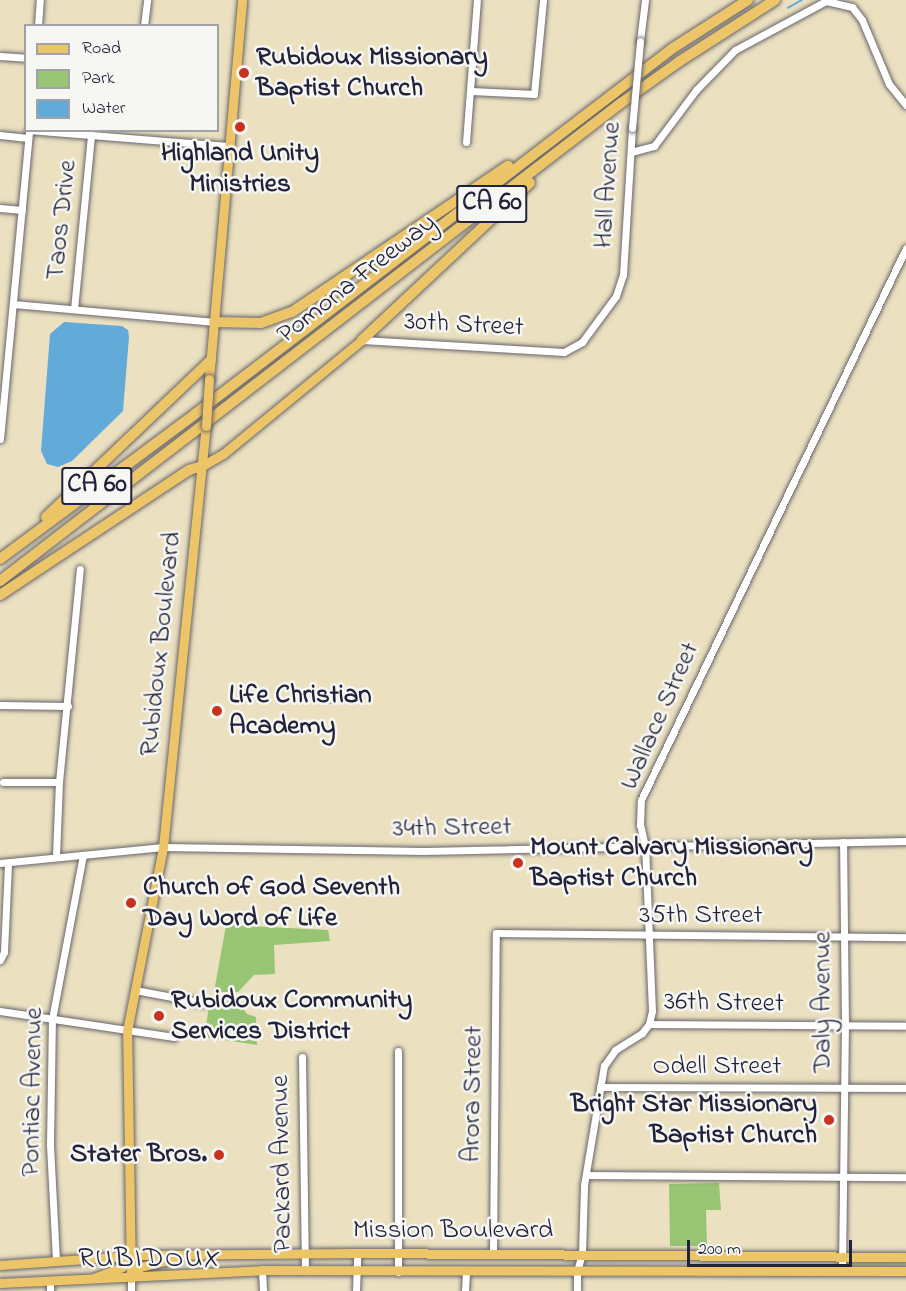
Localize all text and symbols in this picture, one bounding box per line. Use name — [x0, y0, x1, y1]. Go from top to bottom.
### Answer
legend — [24, 24, 219, 132]
text: Road — [82, 36, 121, 62]
place label: Rubidoux Missionary Baptist Church — [256, 41, 488, 104]
text: Park — [82, 66, 115, 92]
marker: Rubidoux Missionary Baptist Church — [237, 66, 251, 80]
text: Water — [82, 96, 125, 122]
marker: Highland Unity Ministries — [233, 120, 247, 134]
street label: Hall Avenue — [587, 121, 629, 249]
place label: Highland Unity Ministries — [161, 137, 319, 200]
street label: Taos Drive — [40, 158, 84, 282]
road number: CA 60 — [456, 181, 528, 227]
street label: Pomona Freeway — [271, 207, 443, 351]
street label: 30th Street — [403, 306, 525, 344]
road number: CA 60 — [61, 463, 133, 509]
street label: Rubidoux Boulevard — [133, 530, 189, 758]
street label: Wallace Street — [613, 637, 707, 795]
place label: Life Christian Academy — [229, 679, 372, 742]
marker: Life Christian Academy — [210, 704, 224, 718]
street label: 34th Street — [392, 811, 512, 845]
place label: Mount Calvary Missionary Baptist Church — [530, 831, 813, 894]
marker: Mount Calvary Missionary Baptist Church — [511, 856, 525, 870]
place label: Church of God Seventh Day Word of Life — [143, 871, 400, 934]
marker: Church of God Seventh Day Word of Life — [124, 896, 138, 910]
street label: 35th Street — [639, 900, 763, 932]
street label: Daly Avenue — [807, 931, 839, 1073]
place label: Rubidoux Community Services District — [171, 984, 412, 1047]
street label: 36th Street — [664, 986, 784, 1020]
street label: Pontiac Avenue — [15, 1007, 51, 1177]
marker: Rubidoux Community Services District — [152, 1009, 166, 1023]
street label: Arora Street — [456, 1025, 490, 1163]
street label: Odell Street — [653, 1051, 781, 1083]
street label: Packard Avenue — [264, 1075, 300, 1253]
place label: Bright Star Missionary Baptist Church — [571, 1088, 817, 1151]
marker: Bright Star Missionary Baptist Church — [822, 1113, 836, 1127]
place label: Stater Bros. — [70, 1139, 207, 1171]
marker: Stater Bros. — [212, 1148, 226, 1162]
street label: Mission Boulevard — [353, 1215, 553, 1247]
scale bar — [690, 1228, 855, 1266]
text: 200 m — [698, 1237, 741, 1263]
district label: RUBIDOUX — [78, 1243, 222, 1277]

